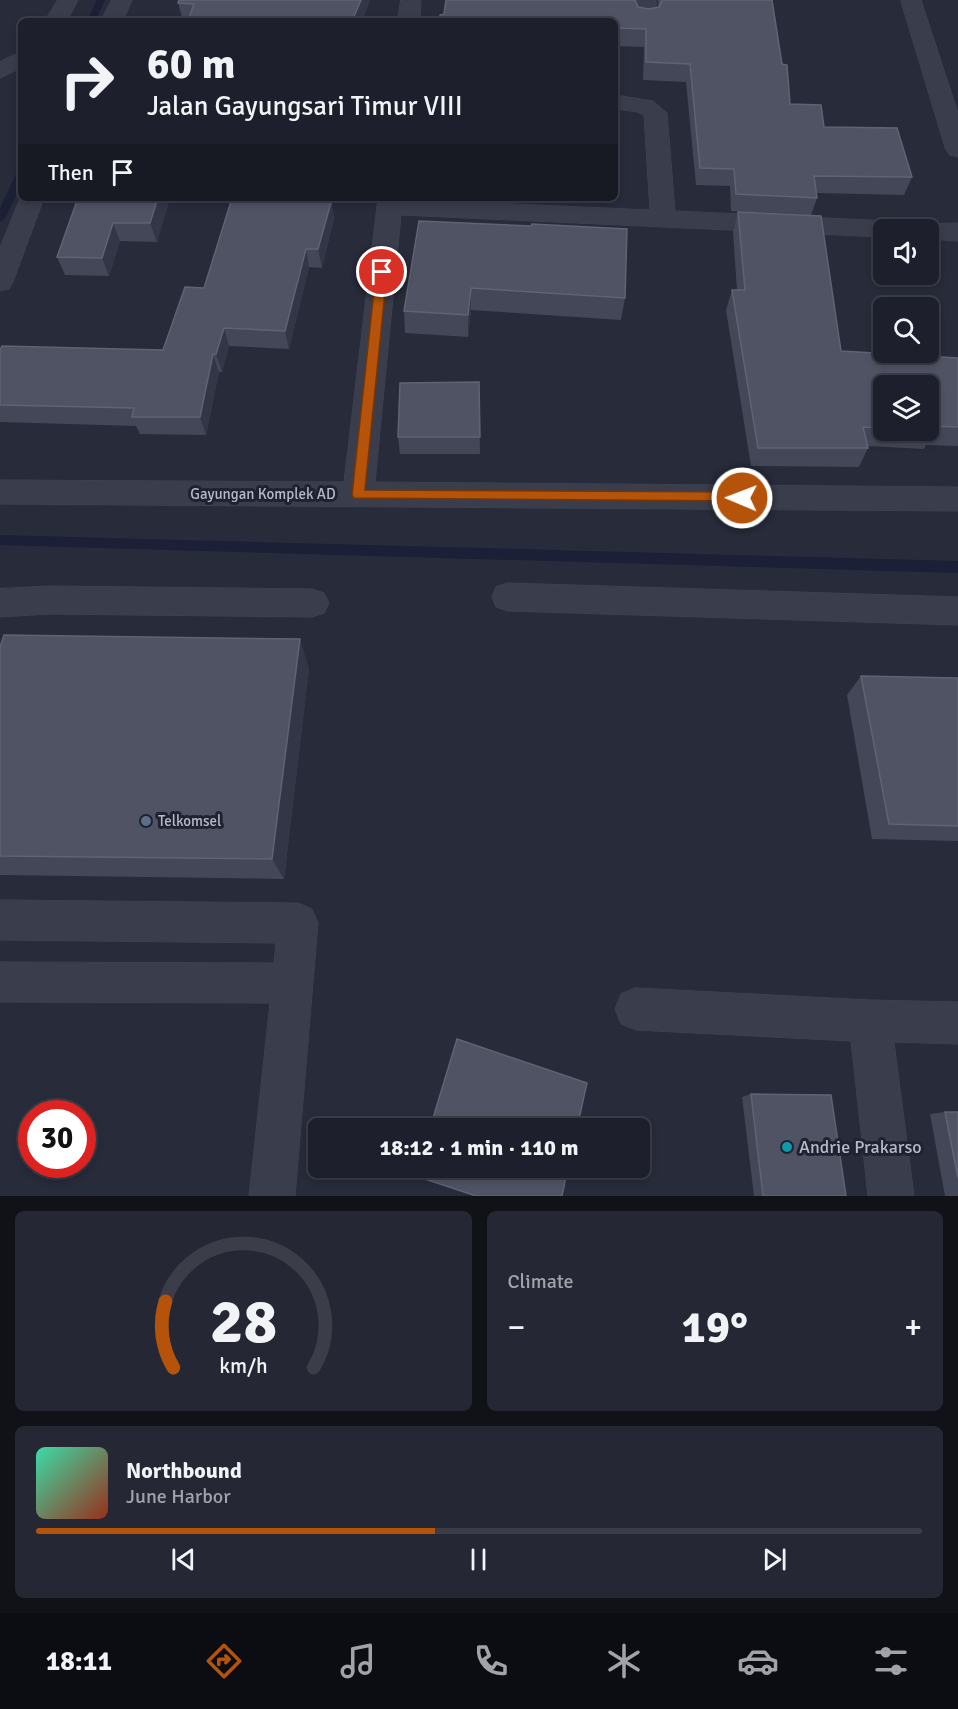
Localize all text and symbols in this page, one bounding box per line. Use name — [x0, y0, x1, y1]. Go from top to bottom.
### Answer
text: 60 m — [147, 39, 236, 90]
icon: right — [48, 42, 126, 120]
text: Jalan Gayungsari Timur VIII — [147, 90, 463, 123]
icon: arrive — [106, 156, 139, 189]
text: Then — [48, 159, 94, 186]
map controls — [873, 219, 939, 441]
button: sound — [873, 219, 939, 285]
pin — [356, 246, 407, 297]
icon: arrive — [365, 255, 398, 288]
button: search — [873, 297, 939, 363]
button: layers — [873, 375, 939, 441]
position arrow — [710, 466, 774, 530]
street label: Gayungan Komplek AD — [190, 485, 336, 503]
place label: Telkomsel — [158, 812, 222, 830]
marker: Telkomsel — [139, 814, 153, 828]
speed limit sign: 30 — [18, 1100, 96, 1178]
text: 18:12 · 1 min · 110 m — [379, 1134, 579, 1161]
place label: Andrie Prakarso — [799, 1136, 922, 1158]
marker: Andrie Prakarso — [780, 1140, 794, 1154]
text: Climate — [508, 1269, 573, 1294]
text: 28 — [210, 1283, 277, 1360]
text: 19° — [681, 1300, 748, 1355]
text: − — [508, 1307, 525, 1348]
text: + — [904, 1307, 922, 1348]
text: km/h — [219, 1353, 268, 1379]
text: Northbound — [126, 1457, 242, 1484]
text: June Harbor — [126, 1484, 231, 1509]
icon: previous — [167, 1543, 200, 1576]
icon: pause — [462, 1543, 495, 1576]
icon: next — [758, 1543, 791, 1576]
icon: directions — [203, 1640, 245, 1682]
icon: music — [337, 1640, 379, 1682]
icon: phone — [470, 1640, 512, 1682]
icon: climate — [603, 1640, 645, 1682]
icon: car — [737, 1640, 779, 1682]
icon: filters — [870, 1640, 912, 1682]
text: 18:11 — [46, 1645, 112, 1678]

